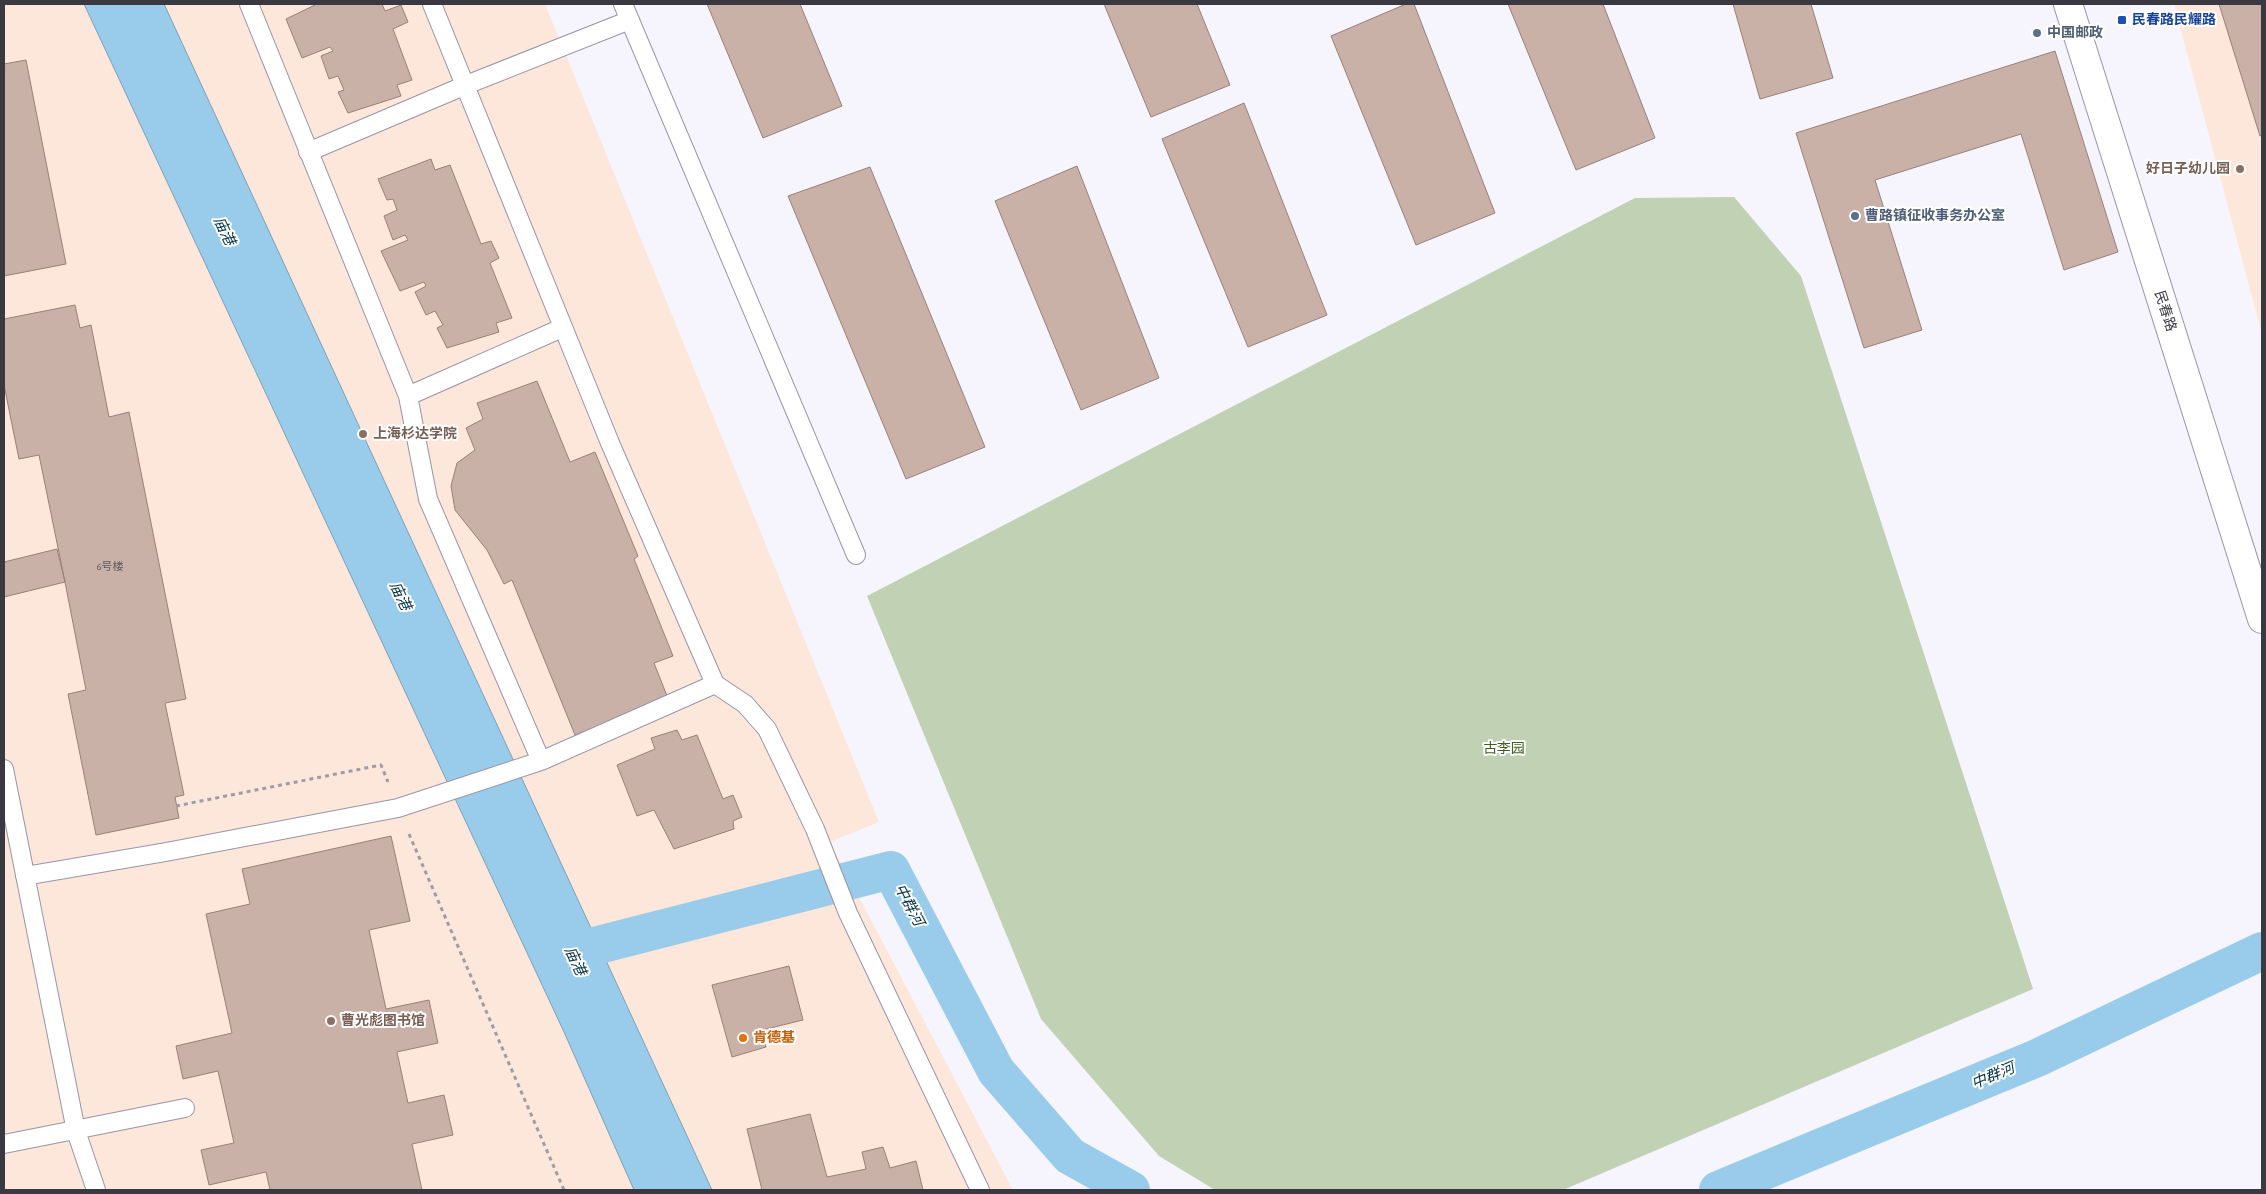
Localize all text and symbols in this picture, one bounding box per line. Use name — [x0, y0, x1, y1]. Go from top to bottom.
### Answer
place label: 民春路民耀路 — [2132, 12, 2216, 27]
marker: 民春路民耀路 — [2116, 14, 2128, 26]
place label: 中国邮政 — [2047, 25, 2103, 40]
marker: 中国邮政 — [2031, 27, 2043, 39]
place label: 好日子幼儿园 — [2146, 161, 2230, 176]
marker: 好日子幼儿园 — [2234, 163, 2246, 175]
place label: 曹路镇征收事务办公室 — [1865, 207, 2005, 223]
marker: 曹路镇征收事务办公室 — [1849, 210, 1861, 222]
water label: 庙港 — [211, 214, 239, 250]
street label: 民春路 — [2152, 289, 2179, 333]
place label: 上海杉达学院 — [373, 426, 457, 441]
marker: 上海杉达学院 — [357, 428, 369, 440]
house number: 6号楼 — [96, 561, 124, 572]
water label: 庙港 — [387, 579, 415, 615]
park label: 古李园 — [1483, 741, 1525, 756]
water label: 中群河 — [892, 881, 928, 931]
water label: 庙港 — [562, 944, 590, 980]
place label: 曹光彪图书馆 — [341, 1013, 425, 1028]
marker: 曹光彪图书馆 — [325, 1015, 337, 1027]
place label: 肯德基 — [753, 1029, 795, 1045]
marker: 肯德基 — [737, 1032, 749, 1044]
water label: 中群河 — [1969, 1058, 2019, 1092]

